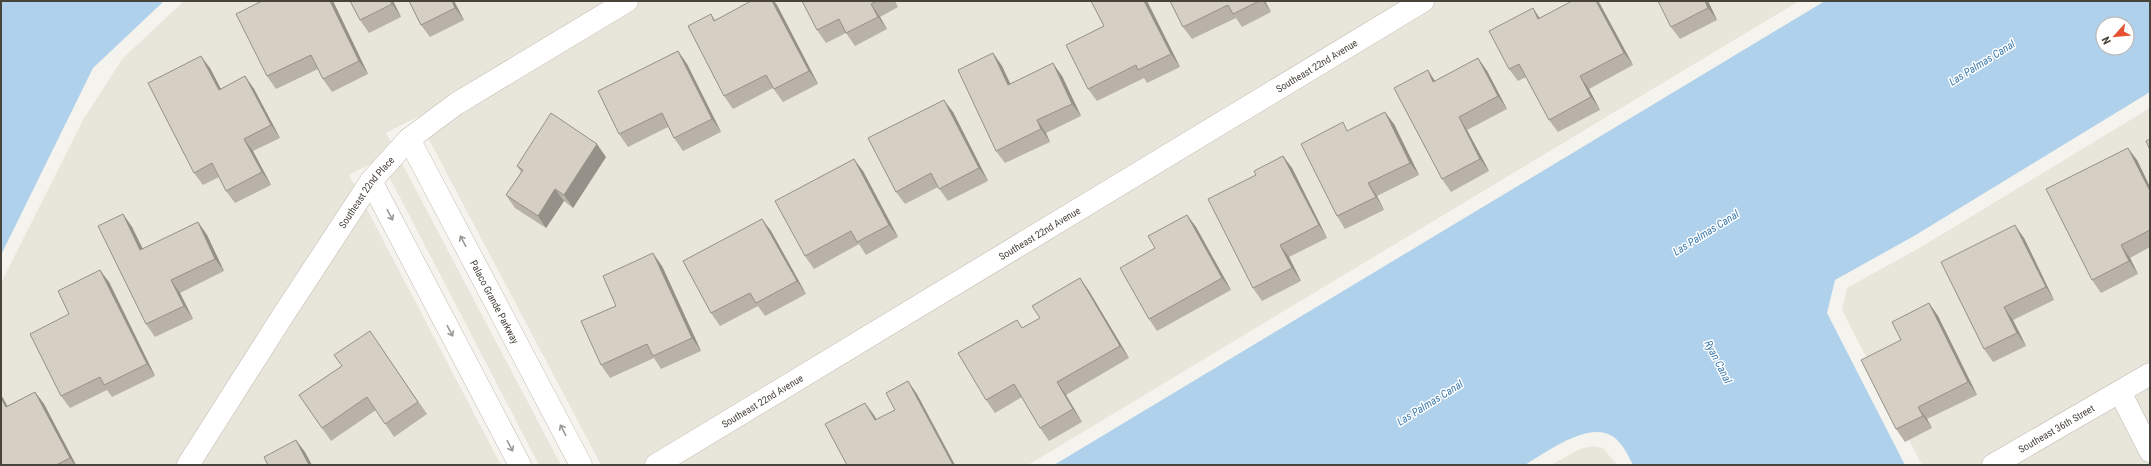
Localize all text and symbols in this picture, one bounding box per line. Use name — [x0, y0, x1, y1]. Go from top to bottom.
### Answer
north arrow — [2095, 16, 2135, 56]
text: N — [2099, 34, 2114, 46]
street label: Southeast 22nd Avenue — [1274, 36, 1359, 94]
water label: Las Palmas Canal — [1947, 37, 2018, 88]
street label: Southeast 22nd Place — [336, 154, 396, 230]
street label: Southeast 22nd Avenue — [997, 204, 1082, 262]
water label: Las Palmas Canal — [1671, 207, 1742, 258]
one-way arrow — [386, 209, 394, 221]
one-way arrow — [459, 235, 467, 247]
street label: Palaco Grande Parkway — [468, 258, 521, 345]
one-way arrow — [447, 324, 454, 336]
water label: Ryan Canal — [1702, 338, 1735, 386]
street label: Southeast 22nd Avenue — [719, 372, 805, 430]
water label: Las Palmas Canal — [1395, 377, 1466, 428]
street label: Southeast 36th Street — [2016, 402, 2096, 455]
one-way arrow — [559, 424, 566, 436]
one-way arrow — [507, 439, 514, 451]

